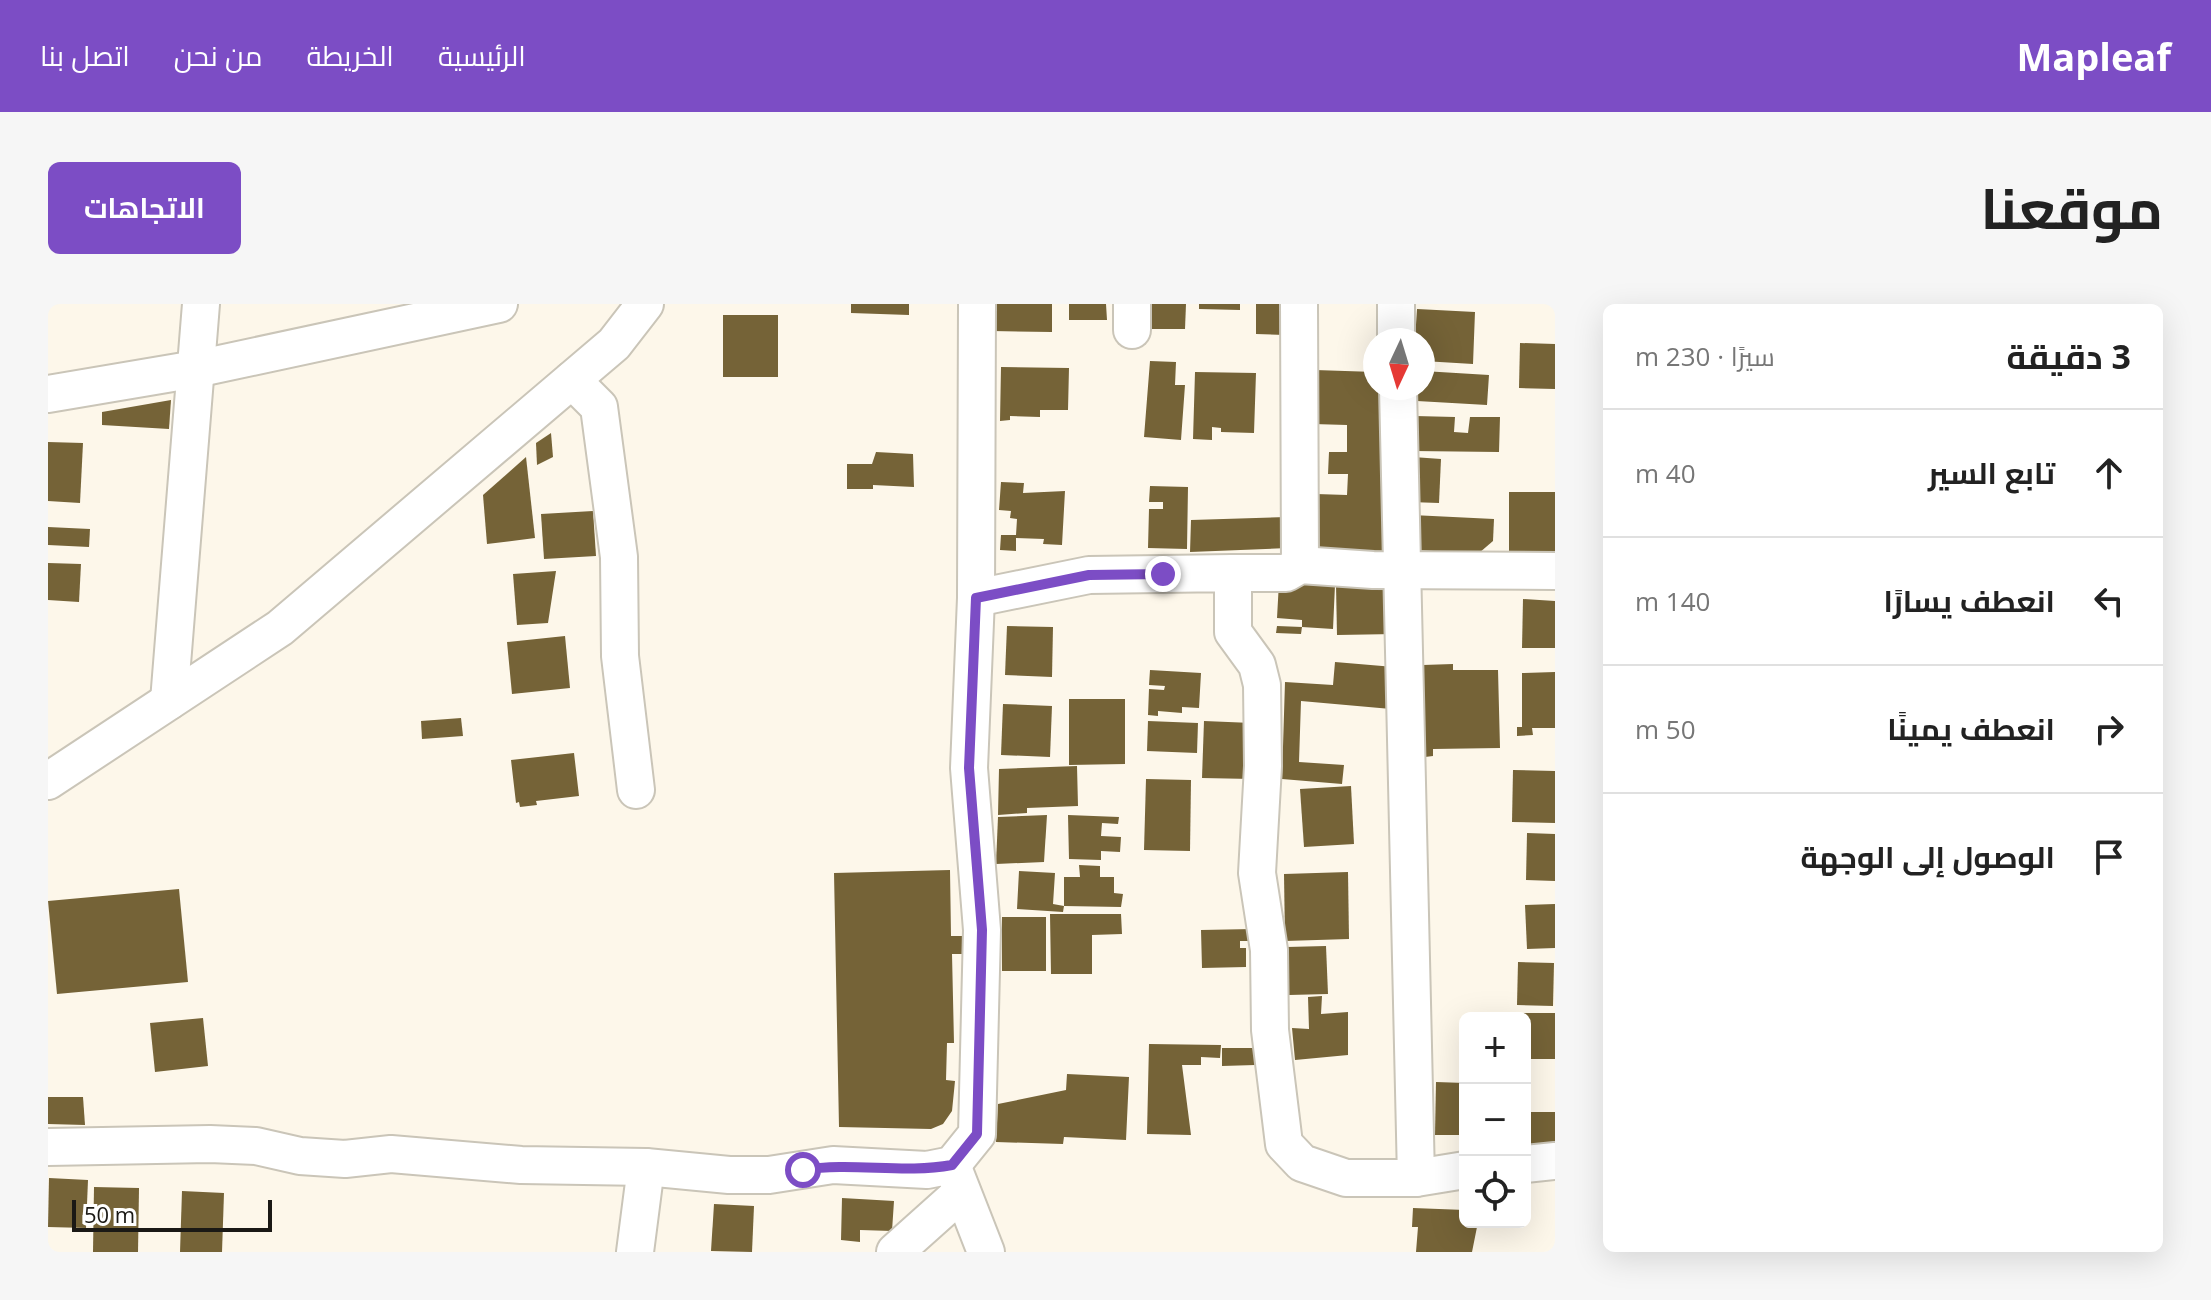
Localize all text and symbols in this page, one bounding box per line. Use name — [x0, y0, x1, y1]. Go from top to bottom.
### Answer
text: Mapleaf — [2016, 30, 2171, 82]
text: اتصل بنا — [40, 36, 130, 74]
text: من نحن — [174, 36, 262, 74]
text: الخريطة — [306, 36, 394, 74]
text: الرئيسية — [438, 36, 526, 74]
button: الاتجاهات — [48, 162, 241, 254]
text: موقعنا — [1980, 169, 2163, 245]
north arrow — [1363, 328, 1435, 400]
text: 3 دقيقة — [2007, 333, 2131, 379]
text: سيرًا · 230 m — [1635, 338, 1775, 374]
icon: ahead — [2087, 451, 2131, 495]
text: تابع السير — [1928, 452, 2055, 493]
text: 40 m — [1635, 455, 1696, 491]
route end — [1145, 556, 1181, 592]
icon: left — [2087, 579, 2131, 623]
text: انعطف يسارًا — [1884, 580, 2055, 621]
text: 140 m — [1635, 583, 1710, 619]
icon: right — [2087, 707, 2131, 751]
text: انعطف يمينًا — [1887, 708, 2055, 749]
text: 50 m — [1635, 711, 1696, 747]
icon: arrive — [2087, 835, 2131, 879]
text: الوصول إلى الوجهة — [1800, 836, 2055, 877]
map controls — [1459, 1012, 1531, 1228]
button: + — [1459, 1012, 1531, 1084]
button: − — [1459, 1084, 1531, 1156]
route start — [785, 1152, 821, 1188]
button: locate — [1459, 1156, 1531, 1228]
scale bar — [72, 1196, 272, 1232]
text: 50 m — [84, 1199, 135, 1229]

